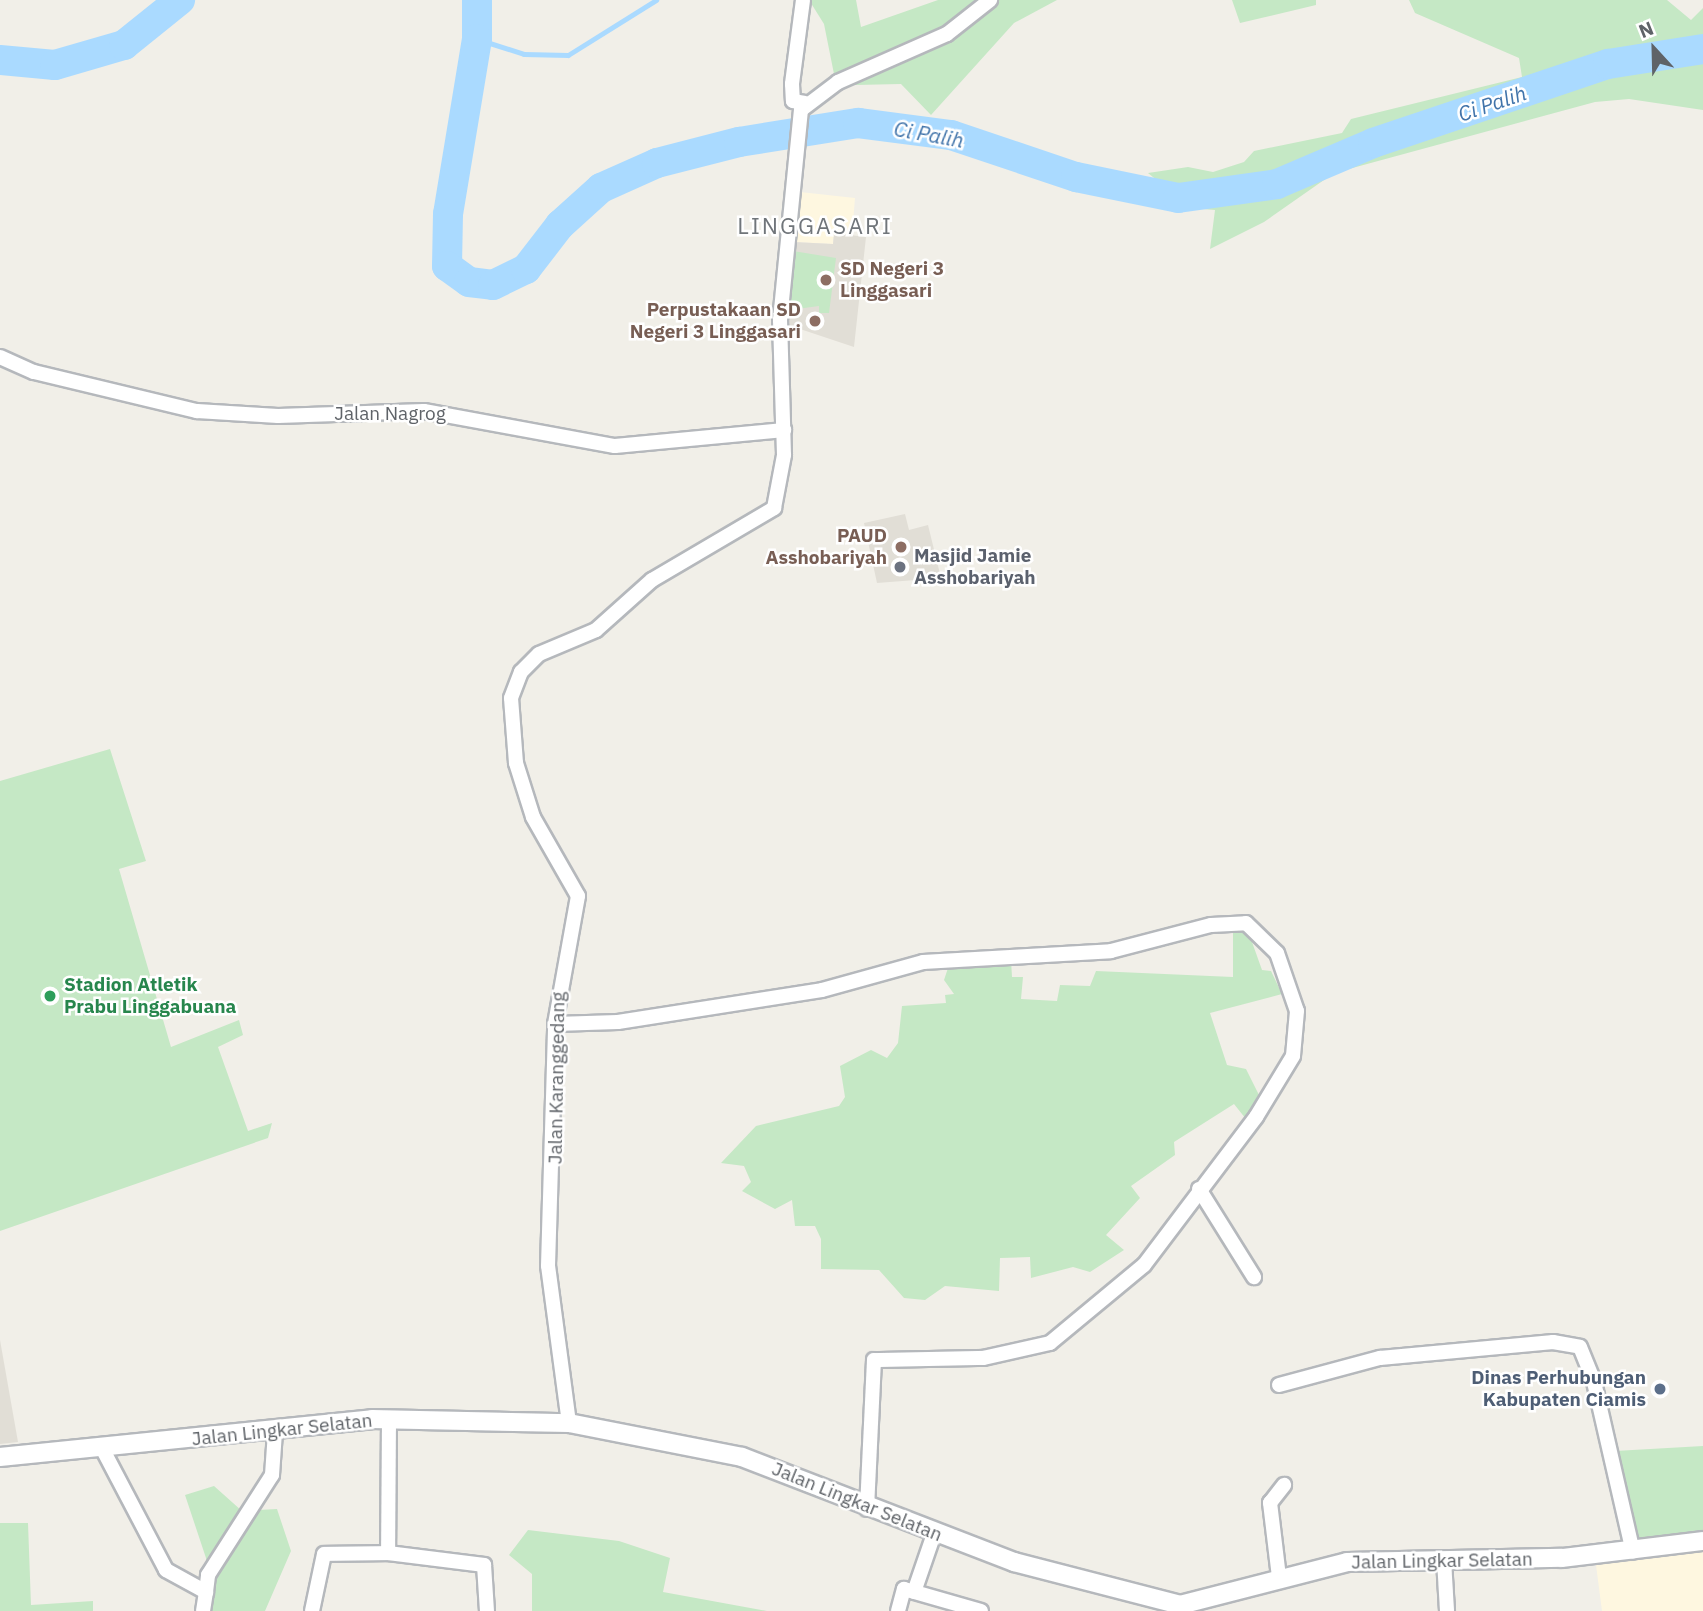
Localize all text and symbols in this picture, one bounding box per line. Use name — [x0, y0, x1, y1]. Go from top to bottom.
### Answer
north arrow — [1619, 14, 1689, 84]
text: N — [1635, 16, 1657, 43]
water label: Ci Palih — [1455, 80, 1529, 126]
water label: Ci Palih — [892, 115, 966, 153]
district label: LINGGASARI — [738, 211, 892, 239]
place label: SD Negeri 3 Linggasari — [840, 258, 944, 302]
marker: SD Negeri 3 Linggasari — [818, 272, 834, 288]
place label: Perpustakaan SD Negeri 3 Linggasari — [630, 299, 801, 343]
marker: Perpustakaan SD Negeri 3 Linggasari — [807, 313, 823, 329]
street label: Jalan Nagrog — [334, 403, 446, 425]
place label: PAUD Asshobariyah — [765, 525, 887, 569]
marker: PAUD Asshobariyah — [893, 539, 909, 555]
place label: Masjid Jamie Asshobariyah — [914, 545, 1036, 589]
marker: Masjid Jamie Asshobariyah — [892, 559, 908, 575]
place label: Stadion Atletik Prabu Linggabuana — [64, 974, 236, 1018]
marker: Stadion Atletik Prabu Linggabuana — [42, 988, 58, 1004]
street label: Jalan Karanggedang — [544, 992, 570, 1164]
place label: Dinas Perhubungan Kabupaten Ciamis — [1471, 1367, 1646, 1411]
marker: Dinas Perhubungan Kabupaten Ciamis — [1652, 1381, 1668, 1397]
street label: Jalan Lingkar Selatan — [191, 1409, 373, 1451]
street label: Jalan Lingkar Selatan — [769, 1457, 945, 1547]
street label: Jalan Lingkar Selatan — [1351, 1548, 1533, 1574]

